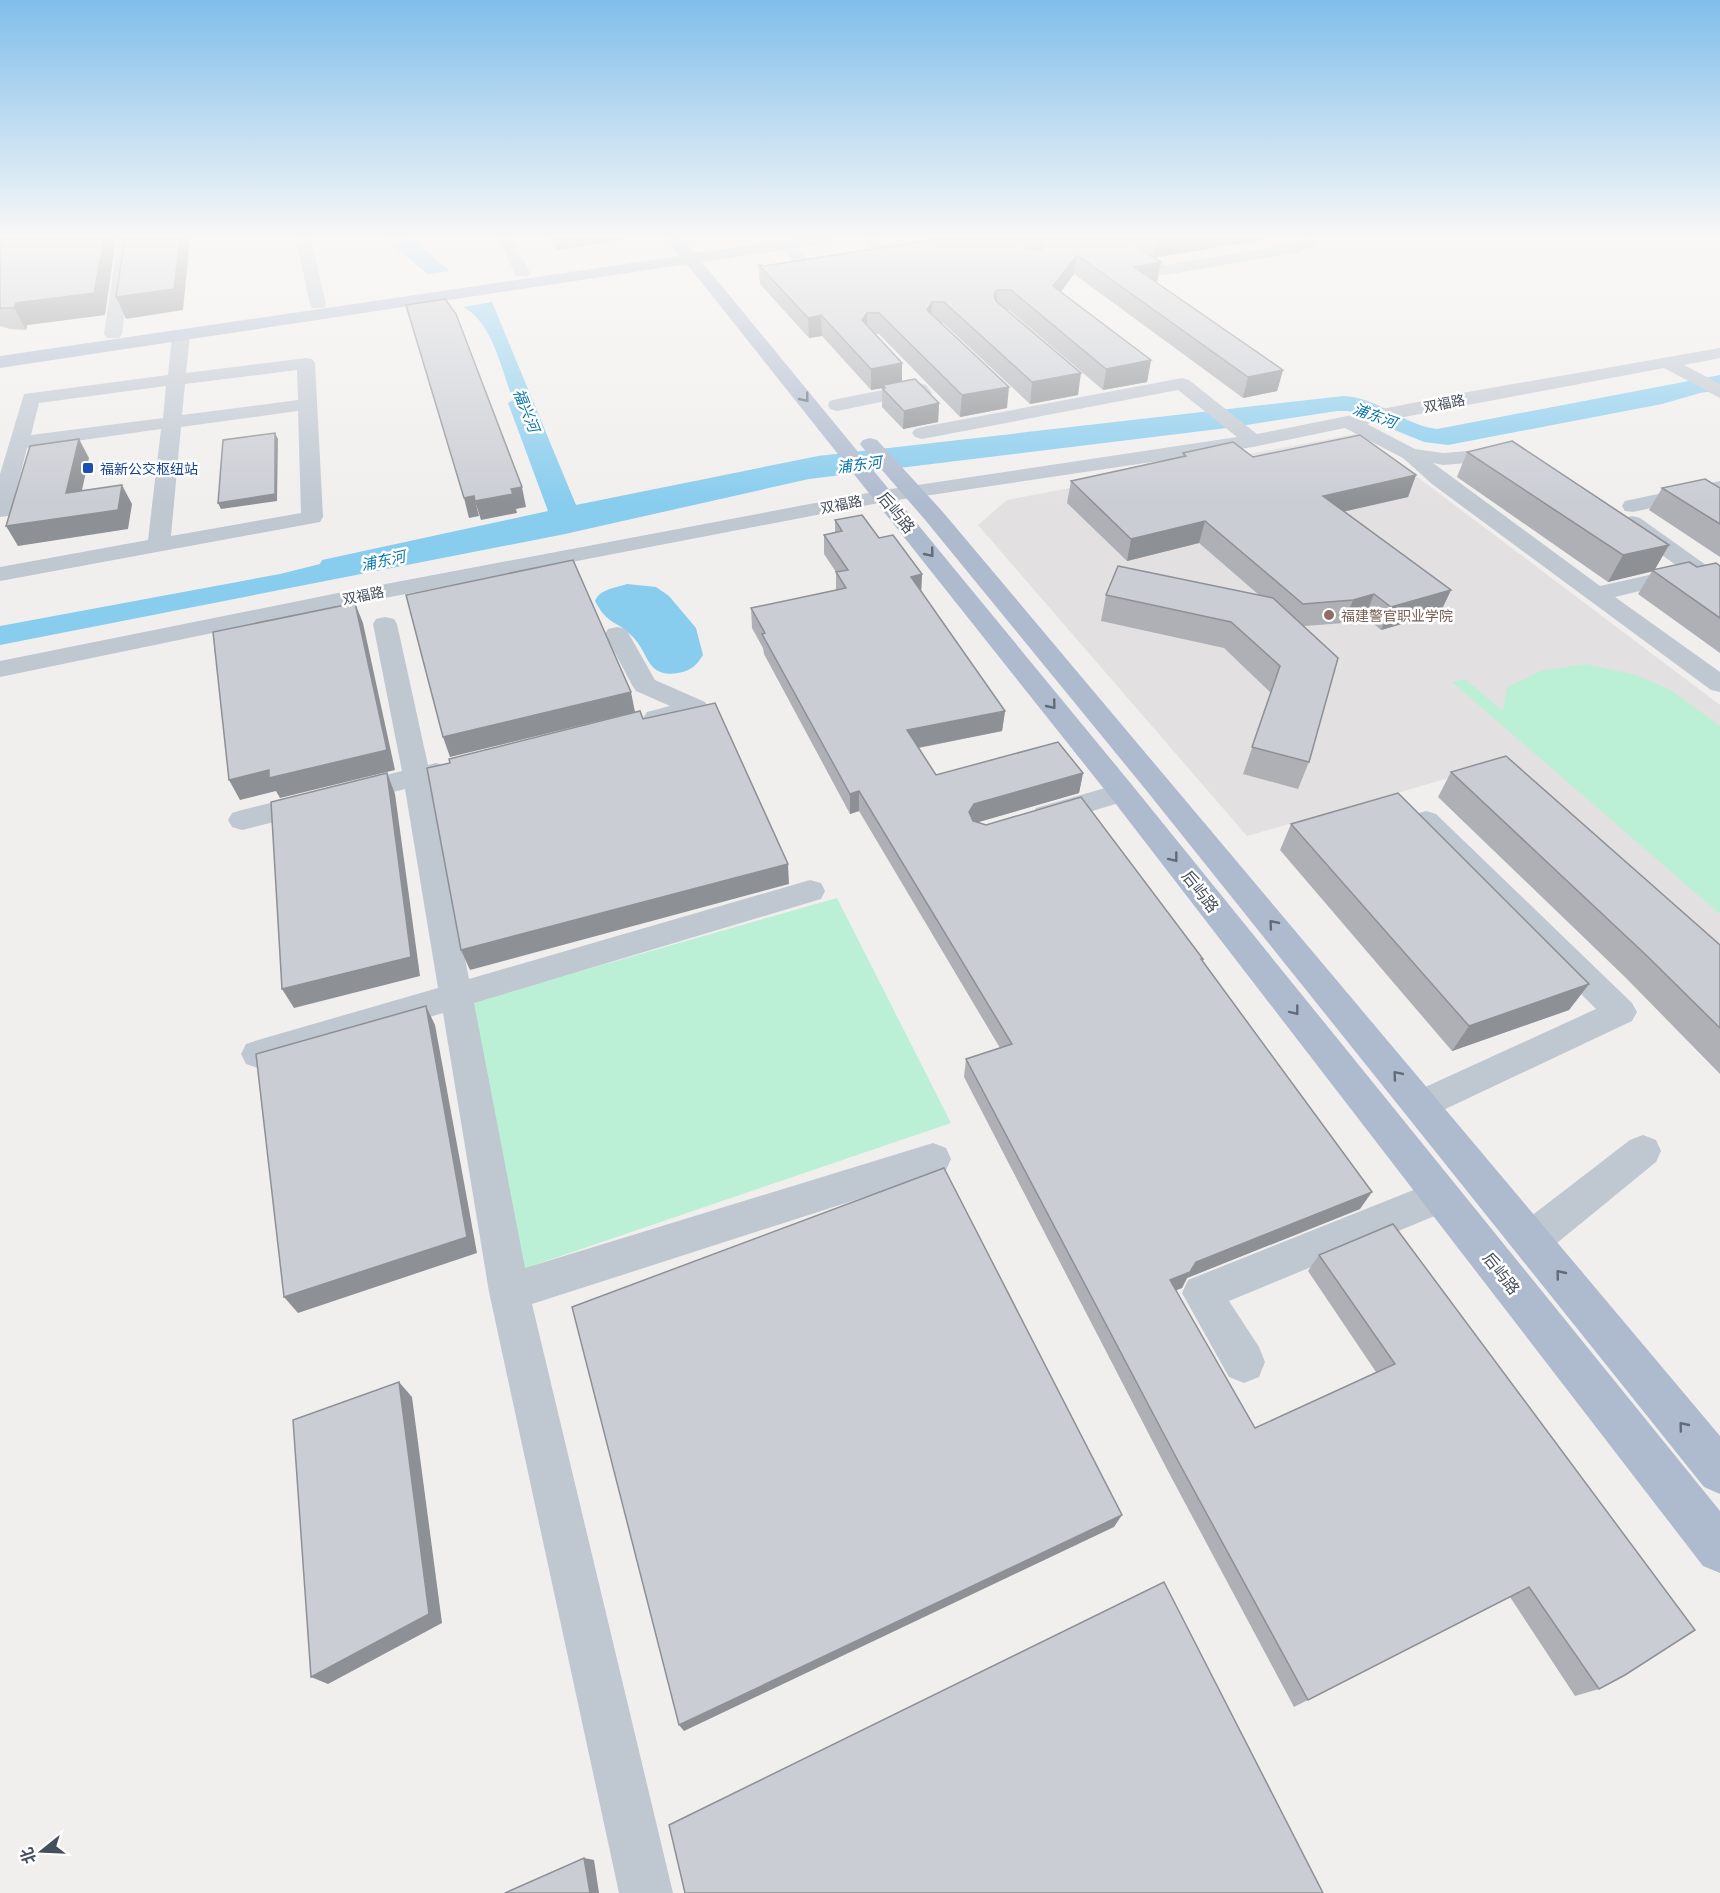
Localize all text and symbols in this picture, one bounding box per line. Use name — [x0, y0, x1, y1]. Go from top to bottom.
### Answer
water label: 福兴河 — [510, 386, 545, 437]
one-way arrow — [798, 391, 809, 402]
street label: 双福路 — [1422, 391, 1466, 415]
water label: 浦东河 — [1351, 399, 1402, 432]
water label: 浦东河 — [836, 452, 885, 476]
place label: 福新公交枢纽站 — [100, 460, 198, 477]
marker: 福新公交枢纽站 — [81, 461, 95, 475]
street label: 后屿路 — [875, 487, 919, 537]
street label: 双福路 — [819, 492, 863, 516]
water label: 浦东河 — [359, 546, 410, 573]
one-way arrow — [923, 546, 934, 557]
street label: 双福路 — [341, 583, 385, 607]
place label: 福建警官职业学院 — [1341, 607, 1453, 624]
marker: 福建警官职业学院 — [1322, 608, 1336, 622]
one-way arrow — [1045, 698, 1056, 709]
one-way arrow — [1167, 851, 1178, 862]
street label: 后屿路 — [1179, 866, 1223, 916]
one-way arrow — [1269, 920, 1280, 931]
one-way arrow — [1287, 1004, 1298, 1015]
one-way arrow — [1393, 1070, 1404, 1081]
street label: 后屿路 — [1480, 1248, 1524, 1298]
one-way arrow — [1557, 1270, 1568, 1281]
one-way arrow — [1680, 1421, 1691, 1432]
north arrow — [12, 1821, 72, 1881]
text: 北 — [16, 1845, 39, 1866]

